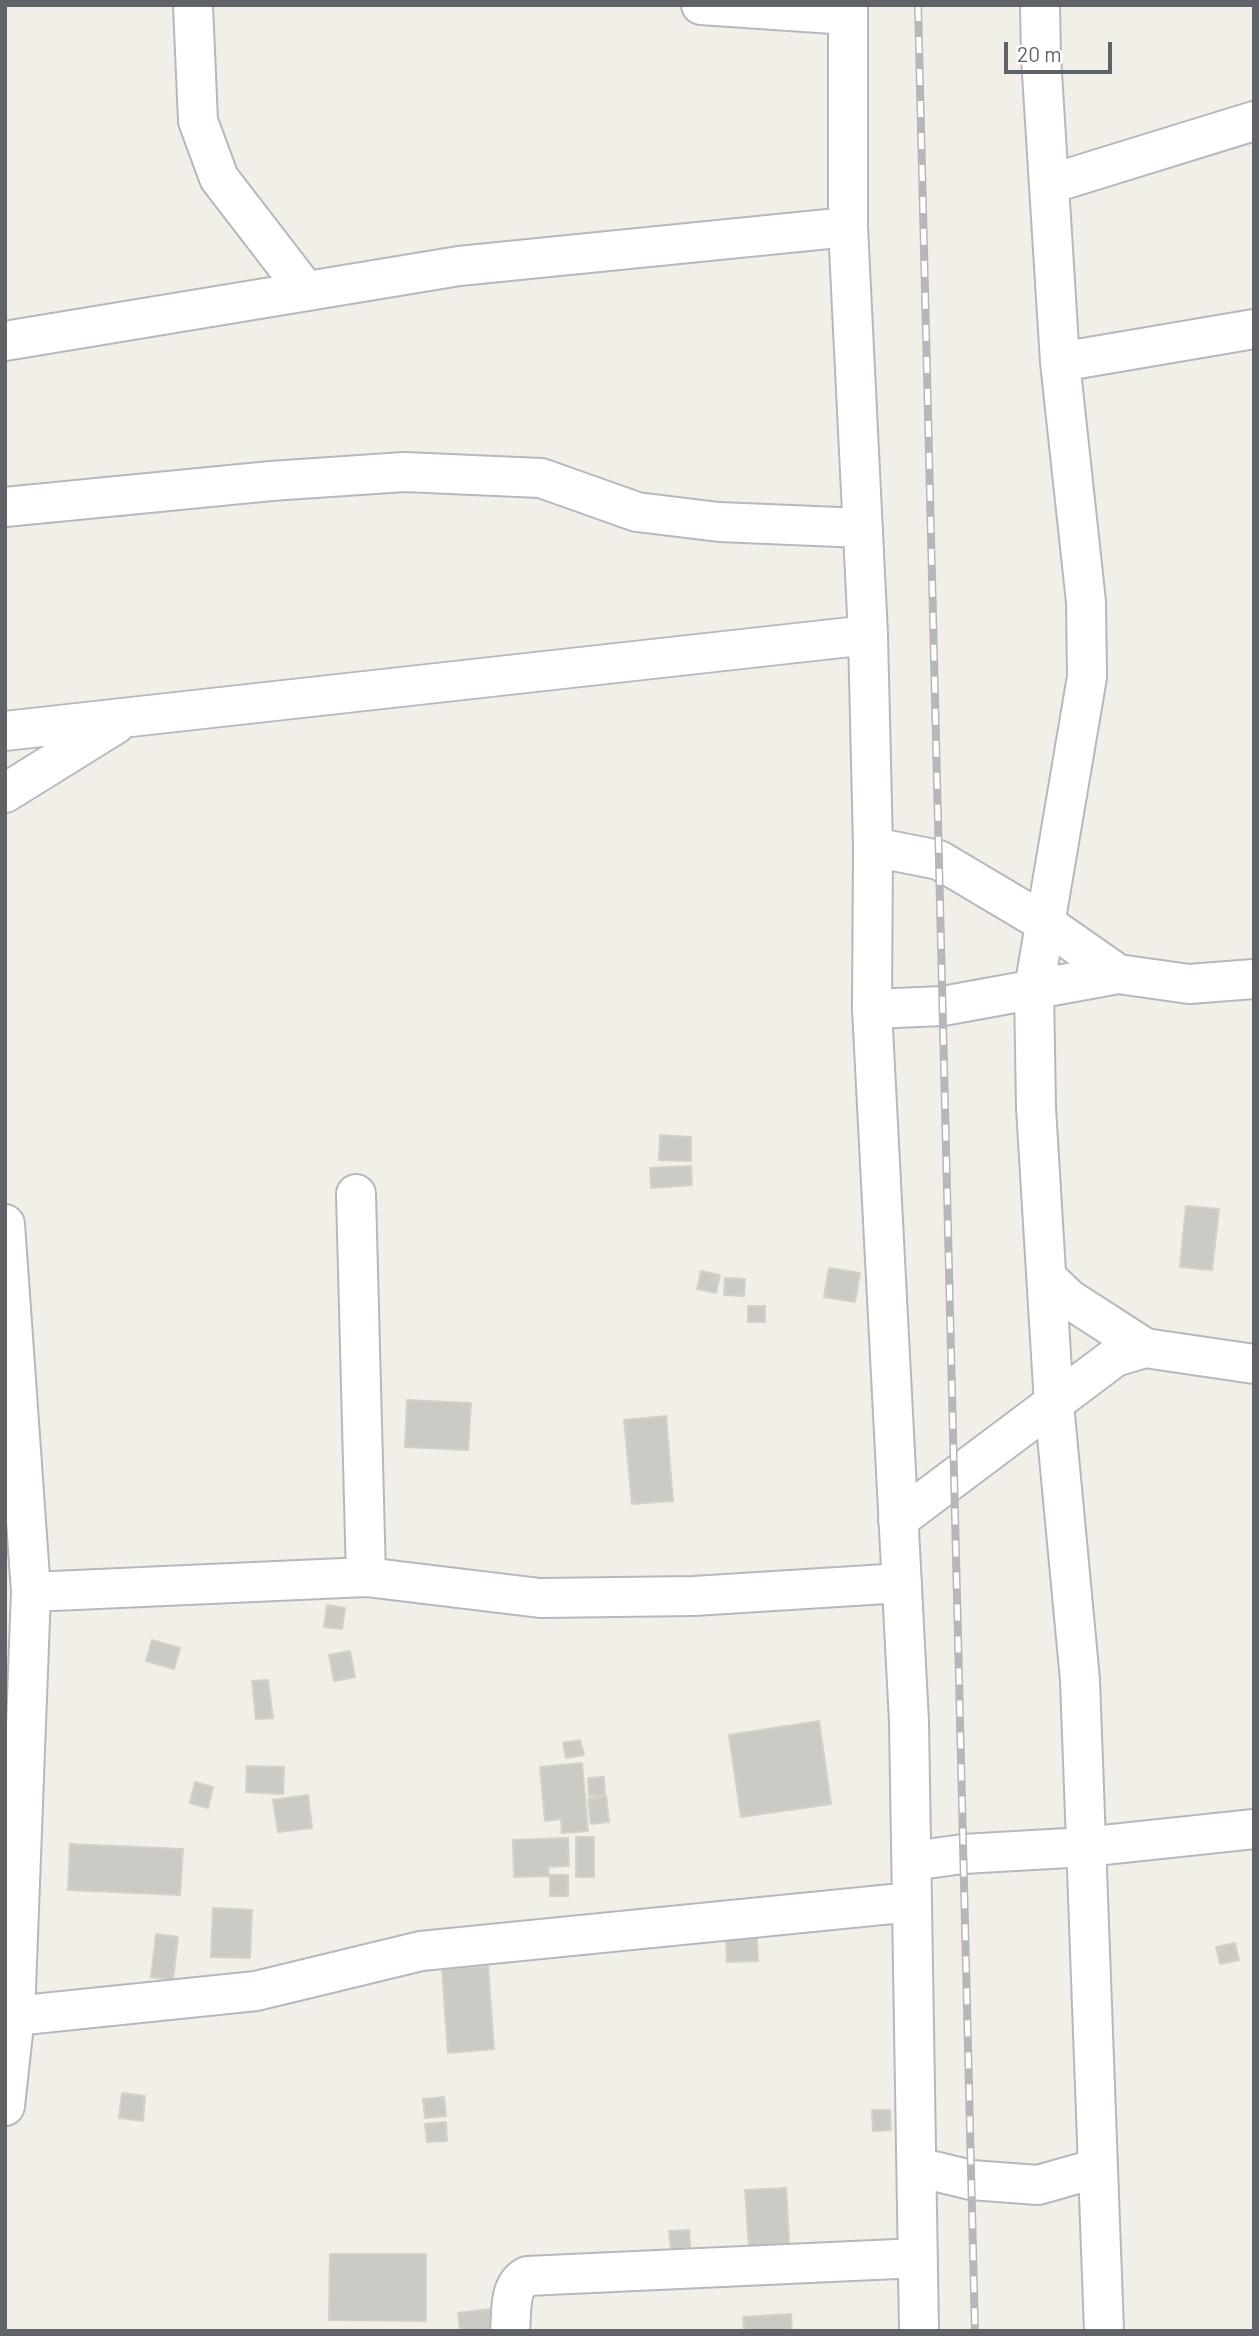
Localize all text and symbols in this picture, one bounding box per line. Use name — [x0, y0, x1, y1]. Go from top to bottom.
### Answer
scale bar — [1007, 28, 1116, 72]
text: 20 m — [1017, 41, 1062, 66]

